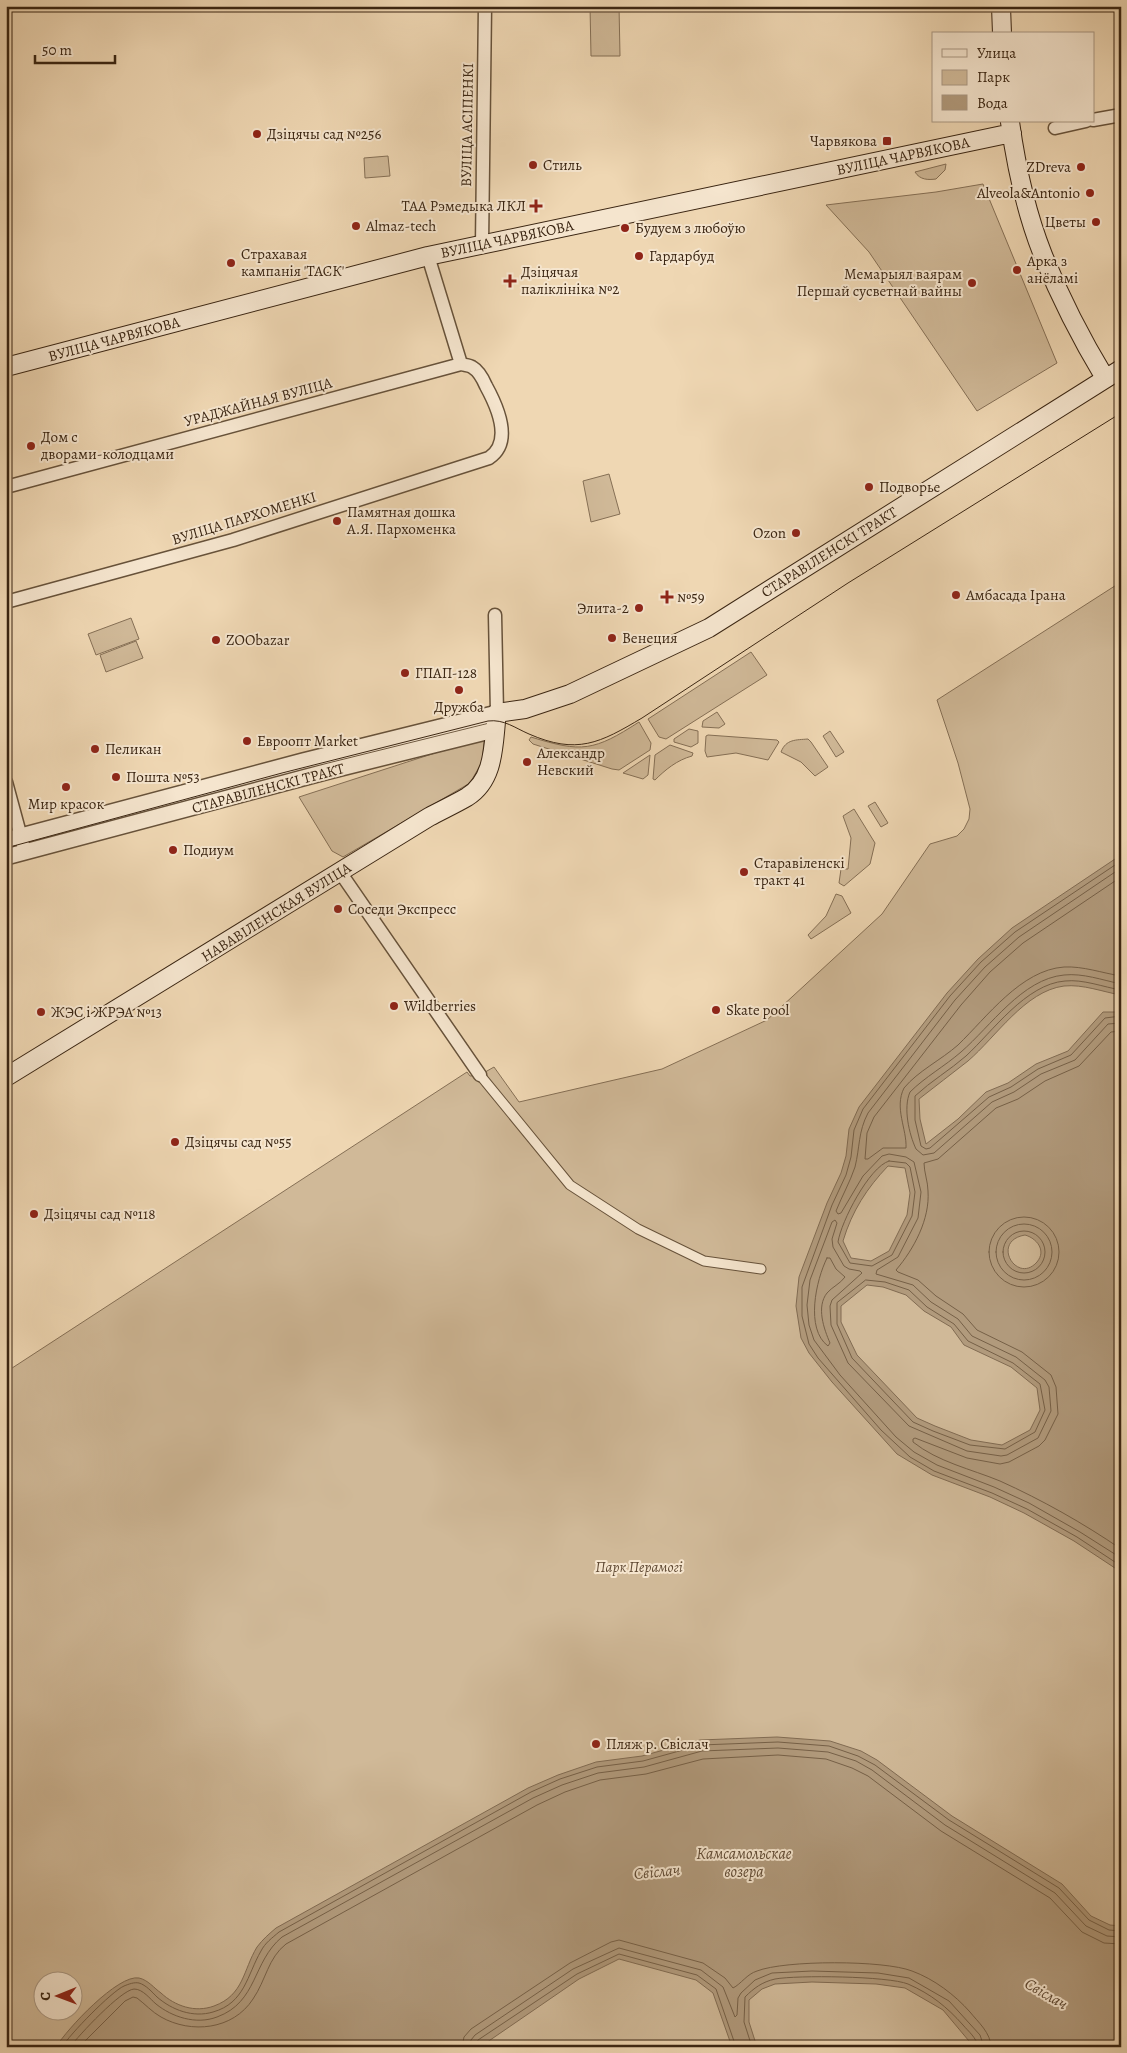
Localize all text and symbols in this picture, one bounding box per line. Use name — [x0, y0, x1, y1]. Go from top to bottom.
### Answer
scale bar — [35, 32, 115, 64]
legend — [932, 32, 1094, 122]
text: 50 m — [42, 40, 72, 60]
text: Улица — [977, 43, 1016, 63]
street label: ВУЛІЦА АСІПЕНКІ — [456, 63, 478, 187]
text: Парк — [977, 67, 1010, 87]
text: Вода — [977, 93, 1008, 113]
place label: Дзіцячы сад №256 — [267, 124, 381, 144]
marker: Дзіцячы сад №256 — [251, 128, 263, 140]
place label: Чарвякова — [810, 131, 877, 151]
street label: ВУЛІЦА ЧАРВЯКОВА — [835, 132, 972, 180]
marker: Чарвякова — [881, 135, 893, 147]
place label: Стиль — [543, 155, 582, 175]
place label: ZDreva — [1026, 157, 1071, 177]
marker: Стиль — [527, 159, 539, 171]
marker: ZDreva — [1075, 161, 1087, 173]
place label: Alveola&Antonio — [976, 183, 1080, 203]
marker: Alveola&Antonio — [1084, 187, 1096, 199]
place label: ТАА Рэмедыка ЛКЛ — [401, 196, 526, 216]
marker: ТАА Рэмедыка ЛКЛ — [530, 200, 542, 212]
place label: Цветы — [1045, 212, 1086, 232]
street label: ВУЛІЦА ЧАРВЯКОВА — [439, 215, 576, 263]
place label: Almaz-tech — [365, 216, 436, 236]
marker: Цветы — [1090, 216, 1102, 228]
place label: Будуем з любоўю — [635, 218, 745, 238]
marker: Almaz-tech — [350, 220, 362, 232]
marker: Будуем з любоўю — [619, 222, 631, 234]
place label: Страхавая кампанія 'ТАСК' — [241, 244, 344, 281]
place label: Гардарбуд — [649, 246, 714, 266]
marker: Гардарбуд — [633, 250, 645, 262]
place label: Арка з анёламі — [1026, 251, 1078, 288]
marker: Страхавая кампанія 'ТАСК' — [225, 257, 237, 269]
place label: Дзіцячая паліклініка №2 — [521, 262, 619, 299]
place label: Мемарыял ваярам Першай сусветнай вайны — [797, 264, 962, 301]
marker: Арка з анёламі — [1011, 264, 1023, 276]
marker: Дзіцячая паліклініка №2 — [503, 274, 517, 288]
marker: Мемарыял ваярам Першай сусветнай вайны — [966, 277, 978, 289]
street label: ВУЛІЦА ЧАРВЯКОВА — [46, 312, 182, 366]
street label: УРАДЖАЙНАЯ ВУЛІЦА — [182, 373, 334, 431]
place label: Дом с дворами-колодцами — [40, 427, 174, 464]
marker: Дом с дворами-колодцами — [25, 440, 37, 452]
place label: Подворье — [879, 477, 940, 497]
marker: Подворье — [863, 481, 875, 493]
street label: ВУЛІЦА ПАРХОМЕНКІ — [169, 487, 319, 549]
place label: Памятная дошка А.Я. Пархоменка — [346, 502, 456, 539]
street label: СТАРАВІЛЕНСКІ ТРАКТ — [757, 502, 902, 602]
marker: Памятная дошка А.Я. Пархоменка — [331, 515, 343, 527]
place label: Ozon — [753, 523, 786, 543]
marker: Ozon — [790, 527, 802, 539]
place label: Амбасада Ірана — [965, 585, 1066, 605]
place label: №59 — [677, 587, 705, 607]
marker: Амбасада Ірана — [950, 589, 962, 601]
marker: №59 — [661, 591, 673, 603]
place label: Элита-2 — [577, 598, 629, 618]
marker: Элита-2 — [633, 602, 645, 614]
place label: Венеция — [622, 628, 678, 648]
place label: ZOObazar — [226, 630, 290, 650]
marker: Венеция — [606, 632, 618, 644]
marker: ZOObazar — [210, 634, 222, 646]
place label: ГПАП-128 — [415, 663, 477, 683]
marker: ГПАП-128 — [399, 667, 411, 679]
marker: Дружба — [453, 684, 465, 696]
place label: Дружба — [434, 697, 484, 717]
place label: Евроопт Market — [257, 731, 358, 751]
marker: Евроопт Market — [241, 735, 253, 747]
place label: Пеликан — [105, 739, 162, 759]
marker: Пеликан — [89, 743, 101, 755]
place label: Александр Невский — [536, 743, 605, 780]
marker: Александр Невский — [521, 756, 533, 768]
street label: СТАРАВІЛЕНСКІ ТРАКТ — [190, 758, 347, 818]
place label: Пошта №53 — [126, 767, 200, 787]
marker: Пошта №53 — [110, 771, 122, 783]
marker: Мир красок — [60, 781, 72, 793]
place label: Мир красок — [28, 794, 104, 814]
place label: Подиум — [183, 840, 234, 860]
marker: Подиум — [167, 844, 179, 856]
place label: Старавіленскі тракт 41 — [754, 853, 845, 890]
street label: НАВАВІЛЕНСКАЯ ВУЛІЦА — [197, 857, 355, 966]
marker: Старавіленскі тракт 41 — [738, 866, 750, 878]
place label: Соседи Экспресс — [348, 899, 456, 919]
marker: Соседи Экспресс — [332, 903, 344, 915]
place label: Wildberries — [403, 996, 476, 1016]
marker: Wildberries — [388, 1000, 400, 1012]
place label: Skate pool — [726, 1000, 789, 1020]
place label: ЖЭС і ЖРЭА №13 — [51, 1002, 162, 1022]
marker: Skate pool — [710, 1004, 722, 1016]
marker: ЖЭС і ЖРЭА №13 — [35, 1006, 47, 1018]
place label: Дзіцячы сад №55 — [185, 1132, 292, 1152]
marker: Дзіцячы сад №55 — [169, 1136, 181, 1148]
place label: Дзіцячы сад №118 — [44, 1204, 155, 1224]
marker: Дзіцячы сад №118 — [28, 1208, 40, 1220]
park label: Парк Перамогі — [595, 1557, 683, 1577]
place label: Пляж р. Свіслач — [606, 1734, 709, 1754]
marker: Пляж р. Свіслач — [590, 1738, 602, 1750]
water label: Камсамольскае возера — [696, 1843, 792, 1883]
water label: Свіслач — [633, 1859, 681, 1885]
north arrow — [32, 1970, 82, 2020]
water label: Свіслач — [1020, 1973, 1072, 2015]
text: С — [36, 1991, 55, 2001]

